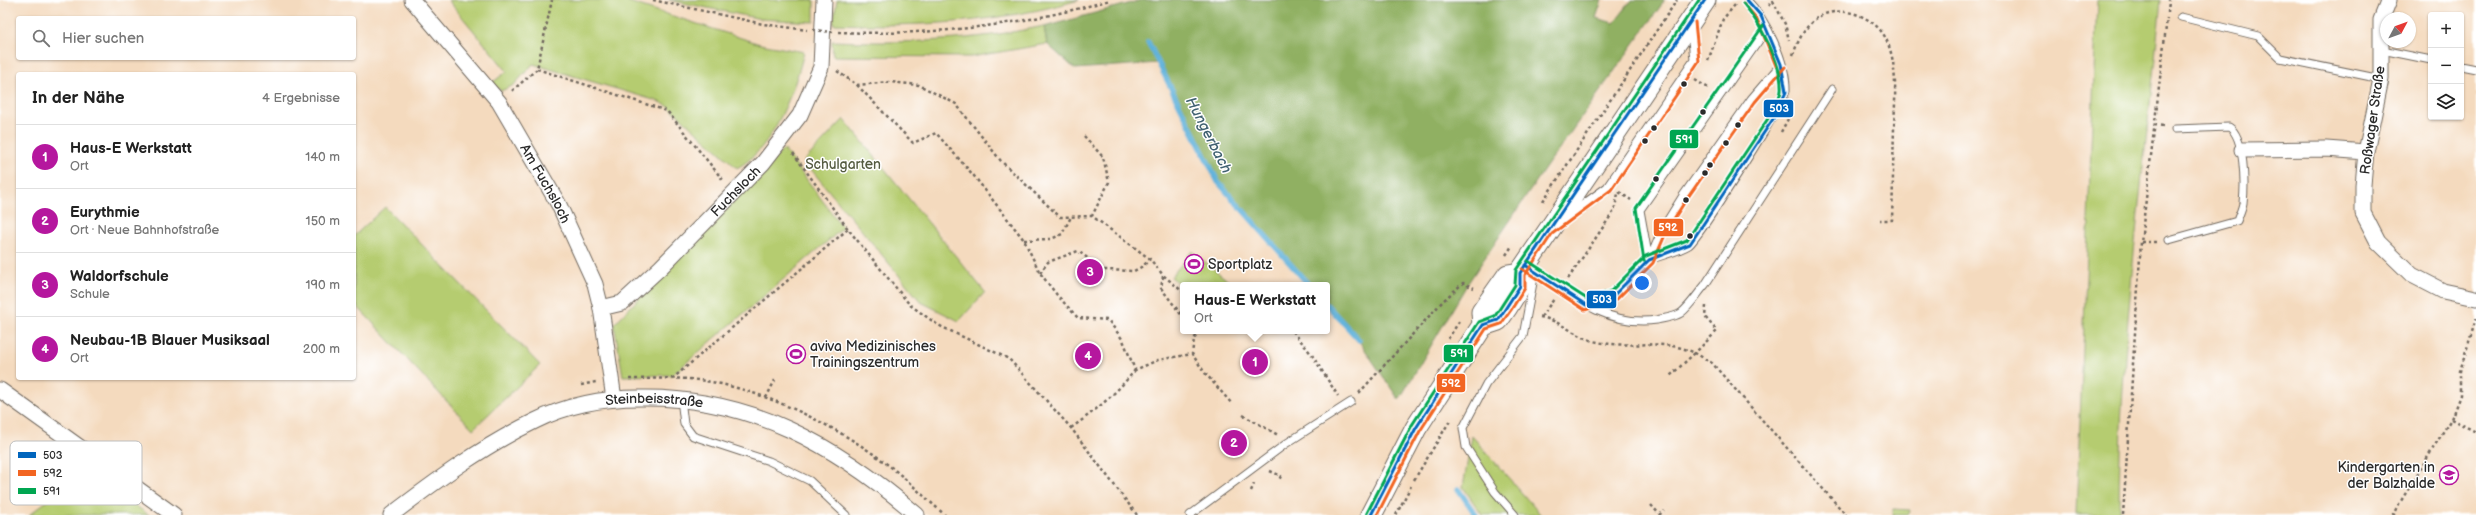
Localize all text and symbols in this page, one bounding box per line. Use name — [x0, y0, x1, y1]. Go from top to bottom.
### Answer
north arrow — [2380, 12, 2416, 48]
map controls — [2428, 12, 2464, 120]
button: + — [2428, 12, 2464, 48]
search box — [16, 16, 356, 60]
icon: search — [30, 27, 52, 49]
text: Hier suchen — [62, 29, 144, 48]
button: − — [2428, 48, 2464, 84]
street label: Roßwager Straße — [2356, 65, 2389, 175]
unlabelled marker — [1679, 79, 1689, 89]
button: layers — [2428, 84, 2464, 120]
text: In der Nähe — [32, 88, 125, 108]
text: 4 Ergebnisse — [262, 90, 340, 106]
water label: Hungerbach — [1181, 94, 1236, 177]
line badge: 503 — [1763, 99, 1794, 118]
text: 503 — [1769, 102, 1789, 115]
unlabelled marker — [1698, 107, 1708, 117]
unlabelled marker — [1733, 120, 1743, 130]
unlabelled marker — [1649, 123, 1659, 133]
line badge: 591 — [1669, 129, 1699, 149]
text: 591 — [1675, 133, 1693, 146]
unlabelled marker — [1640, 136, 1650, 146]
unlabelled marker — [1721, 138, 1731, 148]
text: Haus-E Werkstatt — [70, 139, 192, 158]
street label: Am Fuchsloch — [516, 141, 574, 226]
text: 1 — [42, 149, 48, 165]
text: 140 m — [305, 149, 340, 165]
park label: Schulgarten — [805, 156, 881, 173]
text: Ort — [70, 158, 89, 174]
unlabelled marker — [1705, 160, 1715, 170]
street label: Fuchsloch — [707, 162, 765, 220]
unlabelled marker — [1700, 168, 1710, 178]
unlabelled marker — [1651, 174, 1661, 184]
unlabelled marker — [1681, 195, 1691, 205]
text: Eurythmie — [70, 203, 140, 222]
text: 2 — [41, 213, 49, 229]
text: 150 m — [306, 213, 340, 229]
line badge: 592 — [1653, 218, 1684, 237]
text: 592 — [1658, 221, 1678, 234]
text: Ort · Neue Bahnhofstraße — [70, 222, 219, 238]
unlabelled marker — [1685, 231, 1695, 241]
sports icon: Sportplatz — [1183, 253, 1205, 275]
place label: Sportplatz — [1208, 256, 1272, 273]
pin: 3 — [1077, 257, 1103, 287]
text: Waldorfschule — [70, 267, 169, 286]
your location — [1632, 273, 1652, 293]
text: 3 — [41, 277, 49, 293]
text: 190 m — [306, 277, 340, 293]
popup — [1180, 282, 1330, 334]
text: Schule — [70, 286, 110, 302]
line badge: 503 — [1586, 290, 1617, 309]
text: Haus-E Werkstatt — [1194, 291, 1316, 310]
text: 503 — [1592, 293, 1612, 306]
text: Ort — [1194, 310, 1213, 326]
text: Neubau-1B Blauer Musiksaal — [70, 331, 270, 350]
place label: aviva Medizinisches Trainingszentrum — [810, 338, 936, 371]
text: 4 — [41, 341, 49, 357]
text: 200 m — [303, 341, 340, 357]
pin: 4 — [1075, 341, 1101, 371]
sports icon: aviva Medizinisches Trainingszentrum — [785, 343, 807, 365]
line badge: 591 — [1443, 344, 1474, 363]
pin: 1 — [1242, 347, 1268, 377]
text: 591 — [1450, 347, 1468, 360]
text: Ort — [70, 350, 89, 366]
line badge: 592 — [1436, 373, 1466, 393]
text: 592 — [1441, 377, 1461, 390]
street label: Steinbeisstraße — [604, 390, 705, 412]
pin: 2 — [1221, 428, 1247, 458]
legend — [10, 441, 142, 505]
text: 503 — [43, 449, 63, 462]
place label: Kindergarten in der Balzhalde — [2337, 459, 2435, 492]
school or university icon: Kindergarten in der Balzhalde — [2438, 464, 2460, 486]
text: 592 — [43, 467, 63, 480]
text: 591 — [43, 485, 60, 498]

